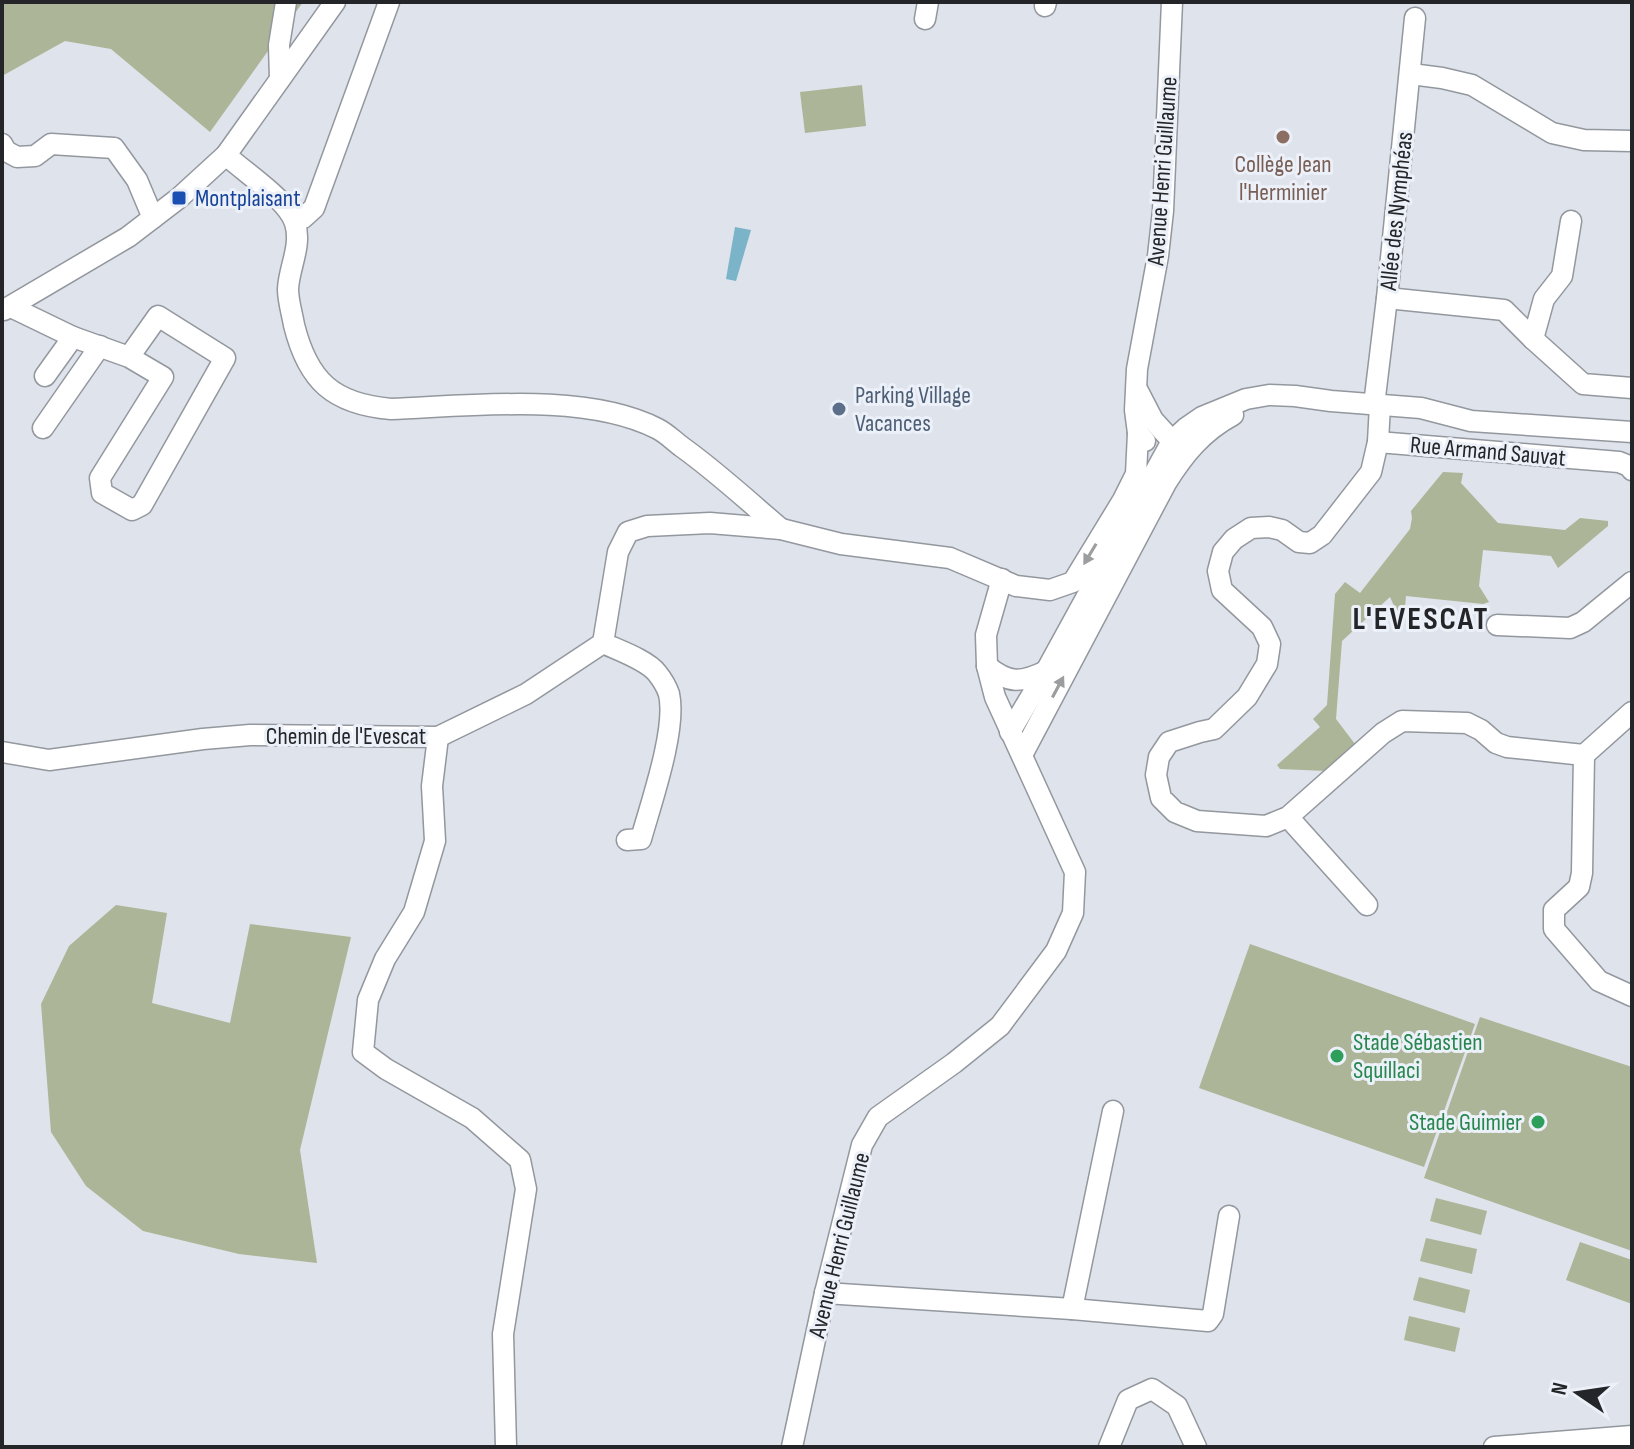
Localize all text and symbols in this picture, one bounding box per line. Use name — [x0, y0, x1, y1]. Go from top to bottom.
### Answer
street label: Avenue Henri Guillaume — [1141, 75, 1184, 268]
marker: Collège Jean l'Herminier — [1274, 128, 1292, 146]
street label: Allée des Nymphéas — [1374, 130, 1419, 293]
place label: Collège Jean l'Herminier — [1235, 150, 1331, 207]
place label: Montplaisant — [195, 184, 301, 213]
marker: Montplaisant — [170, 189, 188, 207]
place label: Parking Village Vacances — [855, 381, 971, 438]
marker: Parking Village Vacances — [830, 400, 848, 418]
street label: Rue Armand Sauvat — [1409, 430, 1567, 473]
one-way arrow — [1084, 543, 1098, 566]
district label: L'EVESCAT — [1352, 600, 1490, 639]
one-way arrow — [1052, 675, 1065, 698]
street label: Chemin de l'Evescat — [266, 722, 426, 751]
place label: Stade Sébastien Squillaci — [1353, 1028, 1483, 1085]
marker: Stade Sébastien Squillaci — [1328, 1047, 1346, 1065]
place label: Stade Guimier — [1409, 1108, 1522, 1137]
marker: Stade Guimier — [1529, 1113, 1547, 1131]
street label: Avenue Henri Guillaume — [802, 1150, 876, 1342]
north arrow — [1538, 1353, 1618, 1433]
text: N — [1545, 1380, 1574, 1398]

